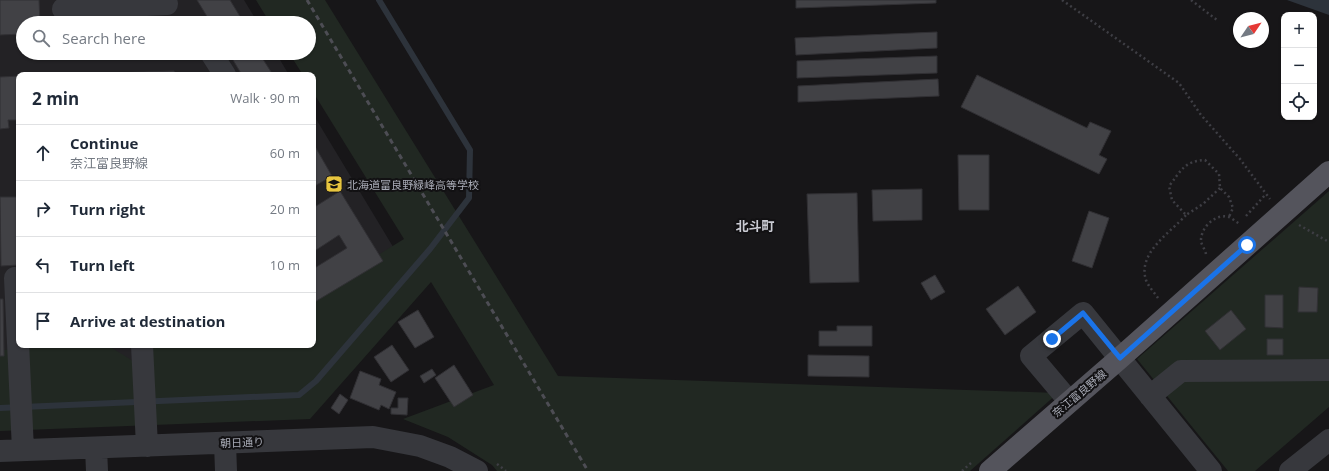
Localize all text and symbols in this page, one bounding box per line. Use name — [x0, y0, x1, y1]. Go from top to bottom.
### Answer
north arrow — [1233, 12, 1269, 48]
map controls — [1281, 12, 1317, 120]
button: + — [1281, 12, 1317, 48]
search box — [16, 16, 316, 60]
icon: search — [30, 27, 52, 49]
text: Search here — [62, 28, 146, 48]
button: − — [1281, 48, 1317, 84]
button: locate — [1281, 84, 1317, 120]
text: 2 min — [32, 87, 79, 110]
text: Walk · 90 m — [230, 89, 300, 107]
text: Continue — [70, 133, 138, 153]
icon: ahead — [32, 142, 54, 164]
text: 60 m — [270, 144, 300, 162]
text: 奈江富良野線 — [70, 154, 148, 172]
school or university icon: 北海道富良野緑峰高等学校 — [324, 174, 344, 194]
place label: 北海道富良野緑峰高等学校 — [347, 177, 479, 192]
icon: right — [32, 198, 54, 220]
text: Turn right — [70, 199, 145, 219]
text: 20 m — [270, 200, 300, 218]
district label: 北斗町 — [735, 217, 775, 235]
route start — [1238, 236, 1256, 254]
icon: left — [32, 254, 54, 276]
text: Turn left — [70, 255, 135, 275]
text: 10 m — [270, 256, 300, 274]
icon: arrive — [32, 310, 54, 332]
text: Arrive at destination — [70, 311, 225, 331]
route end — [1043, 330, 1061, 348]
street label: 奈江富良野線 — [1049, 366, 1109, 420]
street label: 朝日通り — [220, 434, 264, 450]

